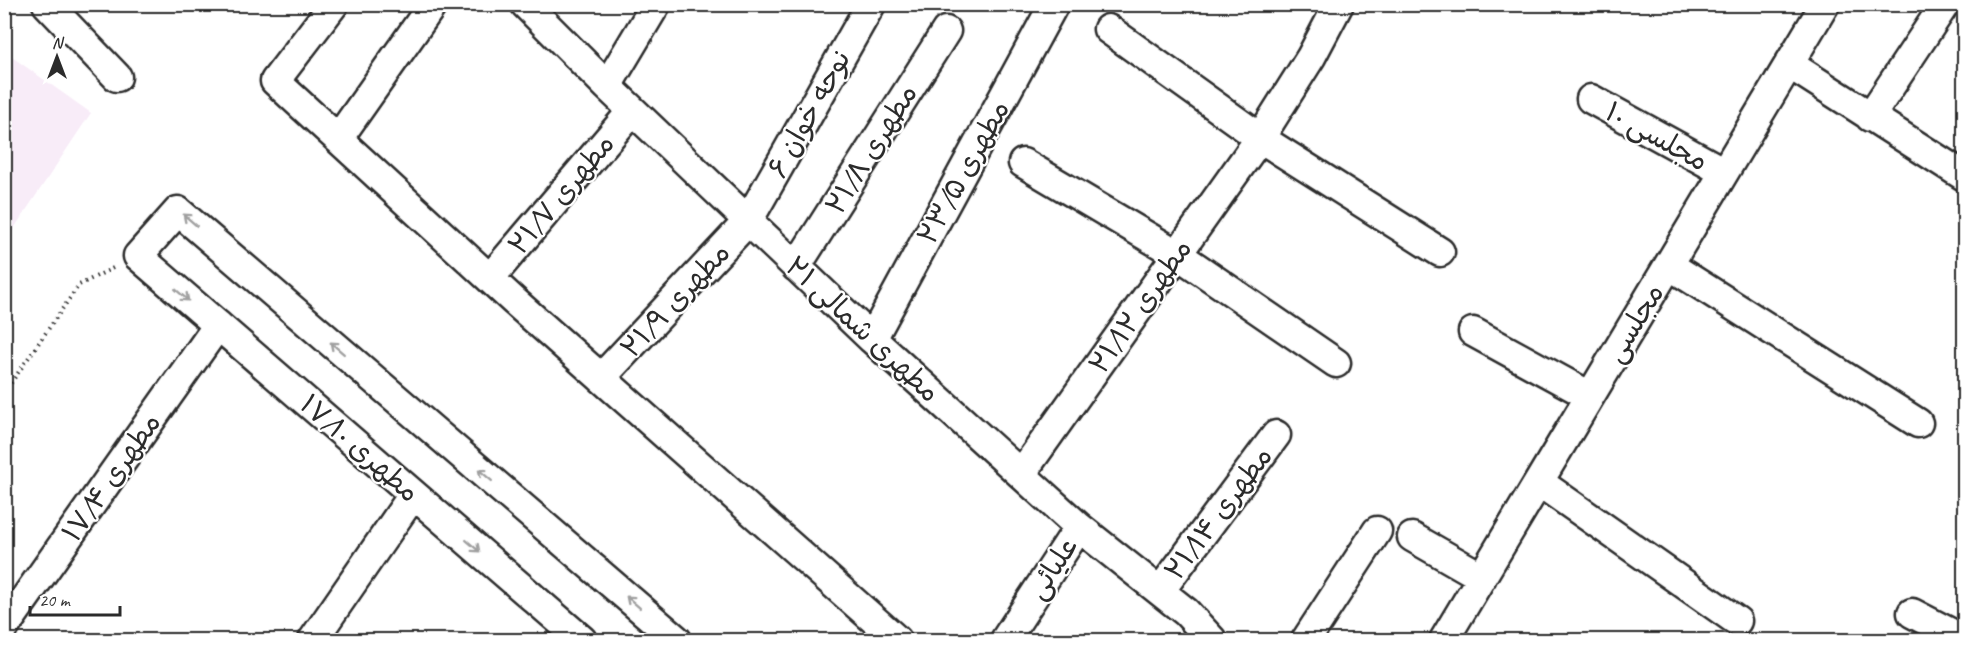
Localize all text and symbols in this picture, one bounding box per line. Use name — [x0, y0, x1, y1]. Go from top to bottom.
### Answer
north arrow — [27, 27, 87, 87]
text: N — [52, 33, 65, 53]
street label: نوحه خوان ۶ — [759, 42, 859, 184]
street label: مطهری ۲۱/۸ — [817, 77, 925, 221]
street label: مطهری ۲۳/۵ — [909, 94, 1017, 250]
street label: مجلسی ۱۰ — [1599, 94, 1715, 178]
street label: مطهری ۲۱/۷ — [500, 126, 622, 262]
one-way arrow — [182, 214, 198, 227]
street label: مطهری ۲۱/۱۲ — [1081, 232, 1199, 380]
street label: مطهری ۲۱/۹ — [613, 235, 737, 365]
street label: مطهری شمالی ۲۱ — [778, 248, 948, 410]
street label: مجلسی — [1597, 277, 1671, 369]
one-way arrow — [174, 288, 190, 301]
one-way arrow — [330, 341, 345, 355]
street label: مطهری ۱۷/۱۰ — [293, 386, 427, 510]
street label: مطهری ۱۷/۴ — [54, 406, 168, 548]
street label: مطهری ۲۱/۱۴ — [1156, 439, 1280, 587]
one-way arrow — [478, 468, 493, 482]
street label: علیائی — [1019, 530, 1085, 606]
one-way arrow — [465, 539, 480, 553]
scale bar — [30, 579, 120, 617]
text: 20 m — [39, 589, 72, 611]
one-way arrow — [626, 595, 641, 609]

